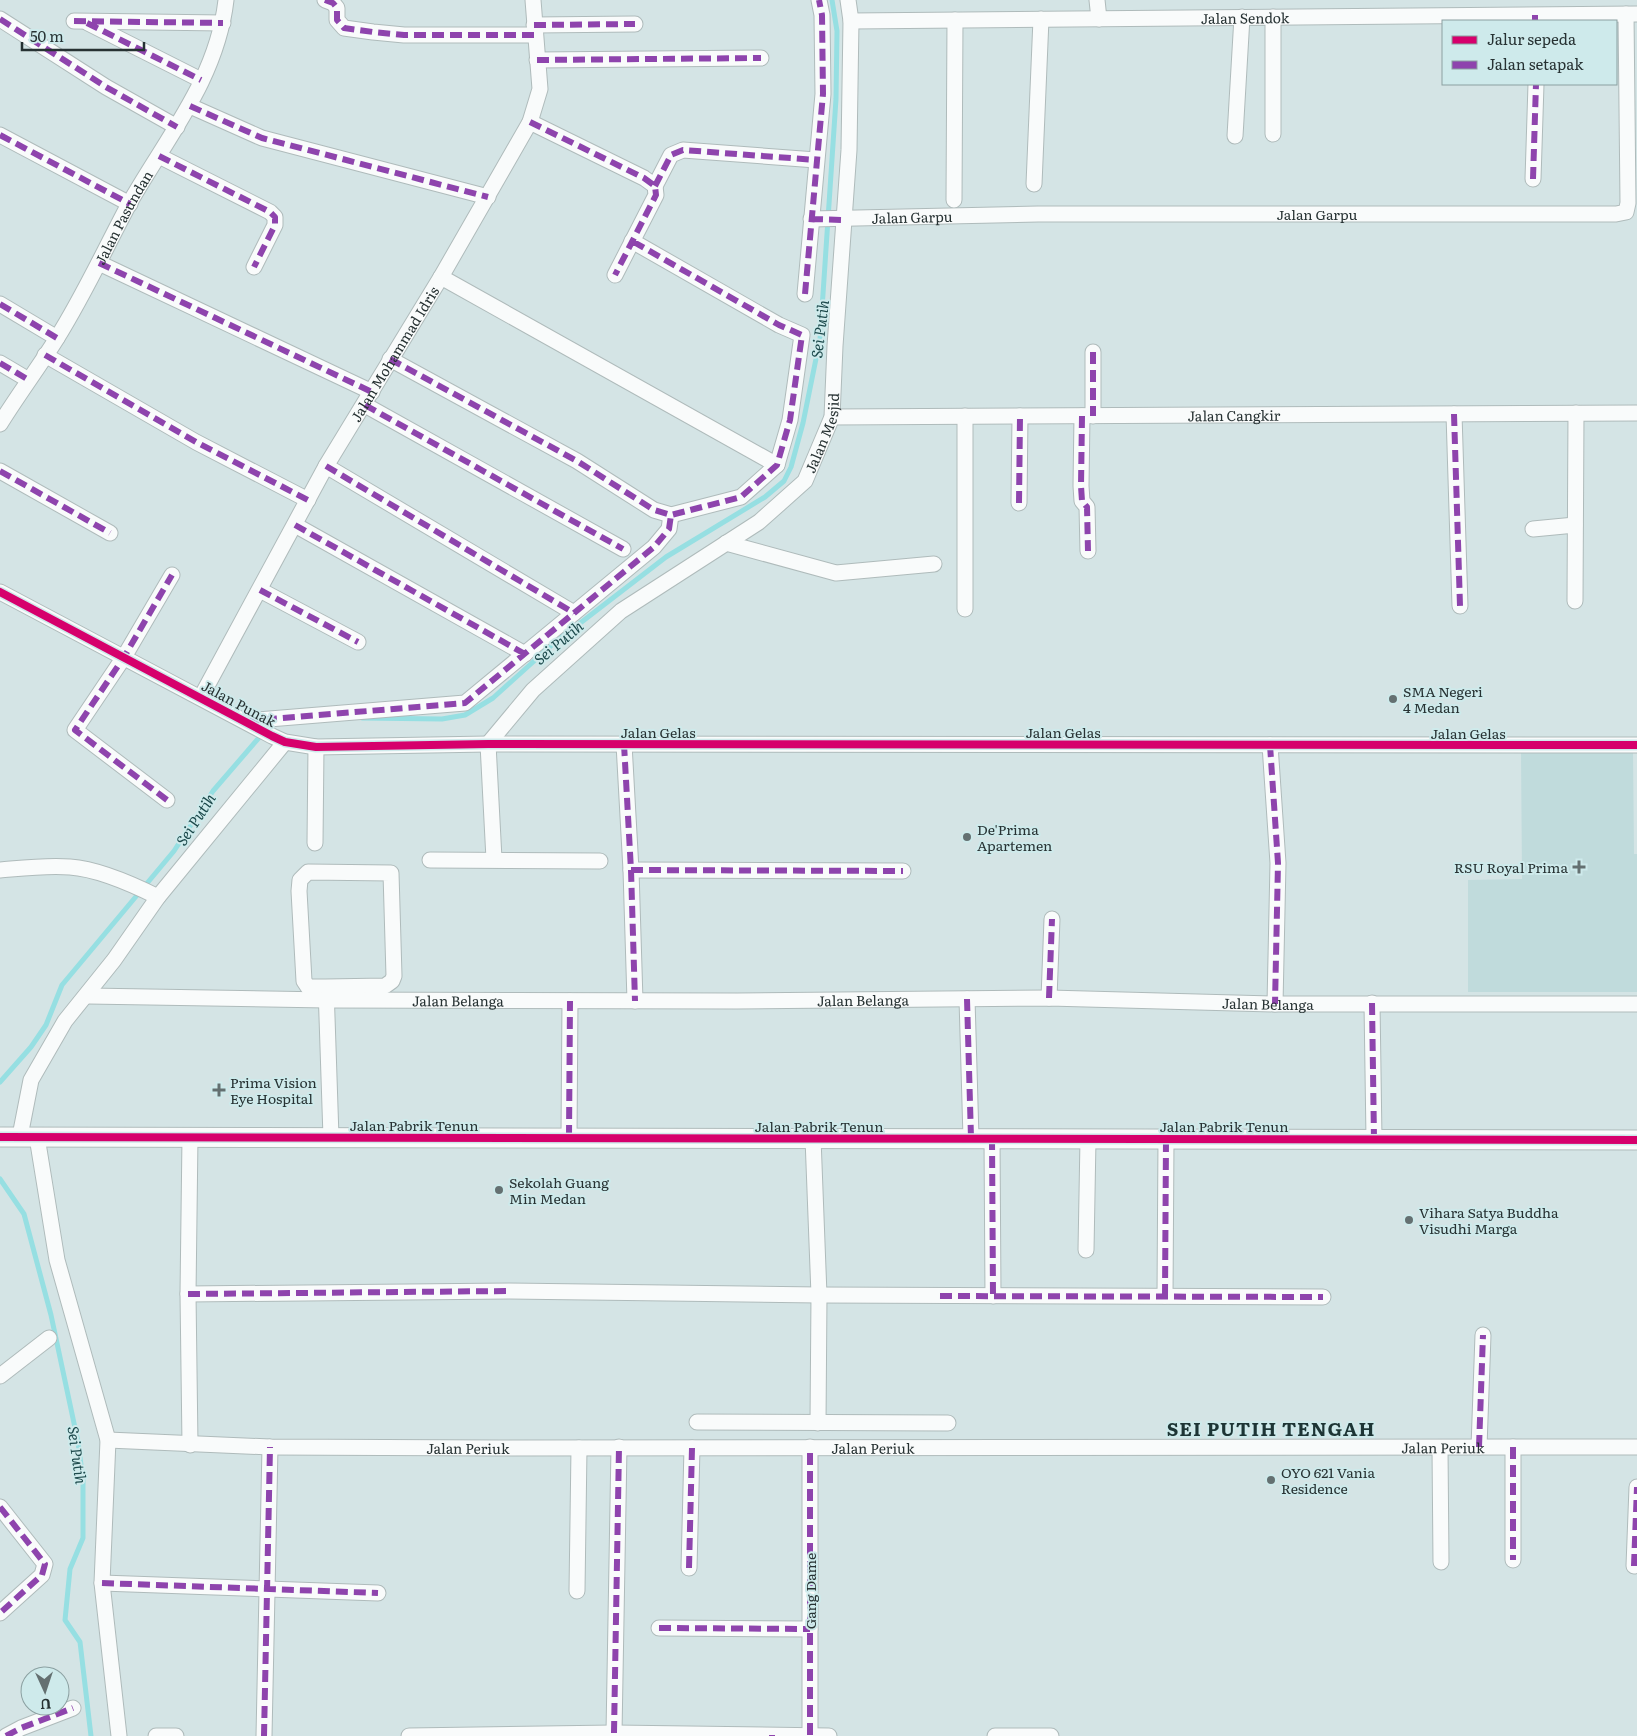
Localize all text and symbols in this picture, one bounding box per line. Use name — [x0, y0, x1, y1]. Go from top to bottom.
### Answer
street label: Jalan Sendok — [1201, 7, 1290, 28]
scale bar — [22, 20, 145, 52]
legend — [1442, 20, 1617, 85]
text: 50 m — [30, 24, 64, 47]
text: Jalur sepeda — [1487, 27, 1577, 50]
text: Jalan setapak — [1487, 52, 1584, 75]
street label: Jalan Pasundan — [90, 166, 157, 268]
street label: Jalan Garpu — [1276, 204, 1358, 224]
street label: Jalan Garpu — [871, 206, 953, 228]
street label: Jalan Mohammad Idris — [345, 282, 443, 425]
water label: Sei Putih — [804, 298, 834, 359]
street label: Jalan Mesjid — [800, 392, 843, 476]
street label: Jalan Cangkir — [1188, 405, 1281, 425]
water label: Sei Putih — [528, 614, 588, 670]
street label: Jalan Punak — [198, 675, 280, 731]
place label: SMA Negeri 4 Medan — [1403, 681, 1483, 717]
marker: SMA Negeri 4 Medan — [1387, 693, 1399, 705]
street label: Jalan Gelas — [621, 722, 695, 742]
street label: Jalan Gelas — [1026, 722, 1100, 742]
street label: Jalan Gelas — [1431, 723, 1505, 743]
water label: Sei Putih — [169, 788, 221, 850]
place label: De'Prima Apartemen — [977, 819, 1052, 855]
marker: De'Prima Apartemen — [961, 831, 973, 843]
place label: RSU Royal Prima — [1454, 857, 1568, 877]
marker: RSU Royal Prima — [1572, 860, 1586, 874]
street label: Jalan Belanga — [817, 989, 909, 1010]
street label: Jalan Belanga — [412, 990, 504, 1010]
street label: Jalan Belanga — [1222, 993, 1314, 1014]
place label: Prima Vision Eye Hospital — [230, 1072, 317, 1108]
marker: Prima Vision Eye Hospital — [212, 1083, 226, 1097]
street label: Jalan Pabrik Tenun — [349, 1115, 479, 1135]
street label: Jalan Pabrik Tenun — [754, 1116, 884, 1136]
street label: Jalan Pabrik Tenun — [1159, 1116, 1289, 1136]
place label: Sekolah Guang Min Medan — [509, 1172, 609, 1208]
marker: Sekolah Guang Min Medan — [493, 1184, 505, 1196]
place label: Vihara Satya Buddha Visudhi Marga — [1419, 1202, 1559, 1238]
marker: Vihara Satya Buddha Visudhi Marga — [1403, 1214, 1415, 1226]
district label: SEI PUTIH TENGAH — [1167, 1414, 1375, 1442]
water label: Sei Putih — [63, 1424, 93, 1486]
street label: Jalan Periuk — [1401, 1437, 1485, 1457]
street label: Jalan Periuk — [426, 1438, 510, 1458]
street label: Jalan Periuk — [831, 1438, 915, 1458]
place label: OYO 621 Vania Residence — [1281, 1462, 1376, 1498]
marker: OYO 621 Vania Residence — [1265, 1474, 1277, 1486]
street label: Gang Dame — [800, 1553, 820, 1629]
north arrow — [20, 1666, 70, 1716]
text: U — [40, 1695, 52, 1715]

